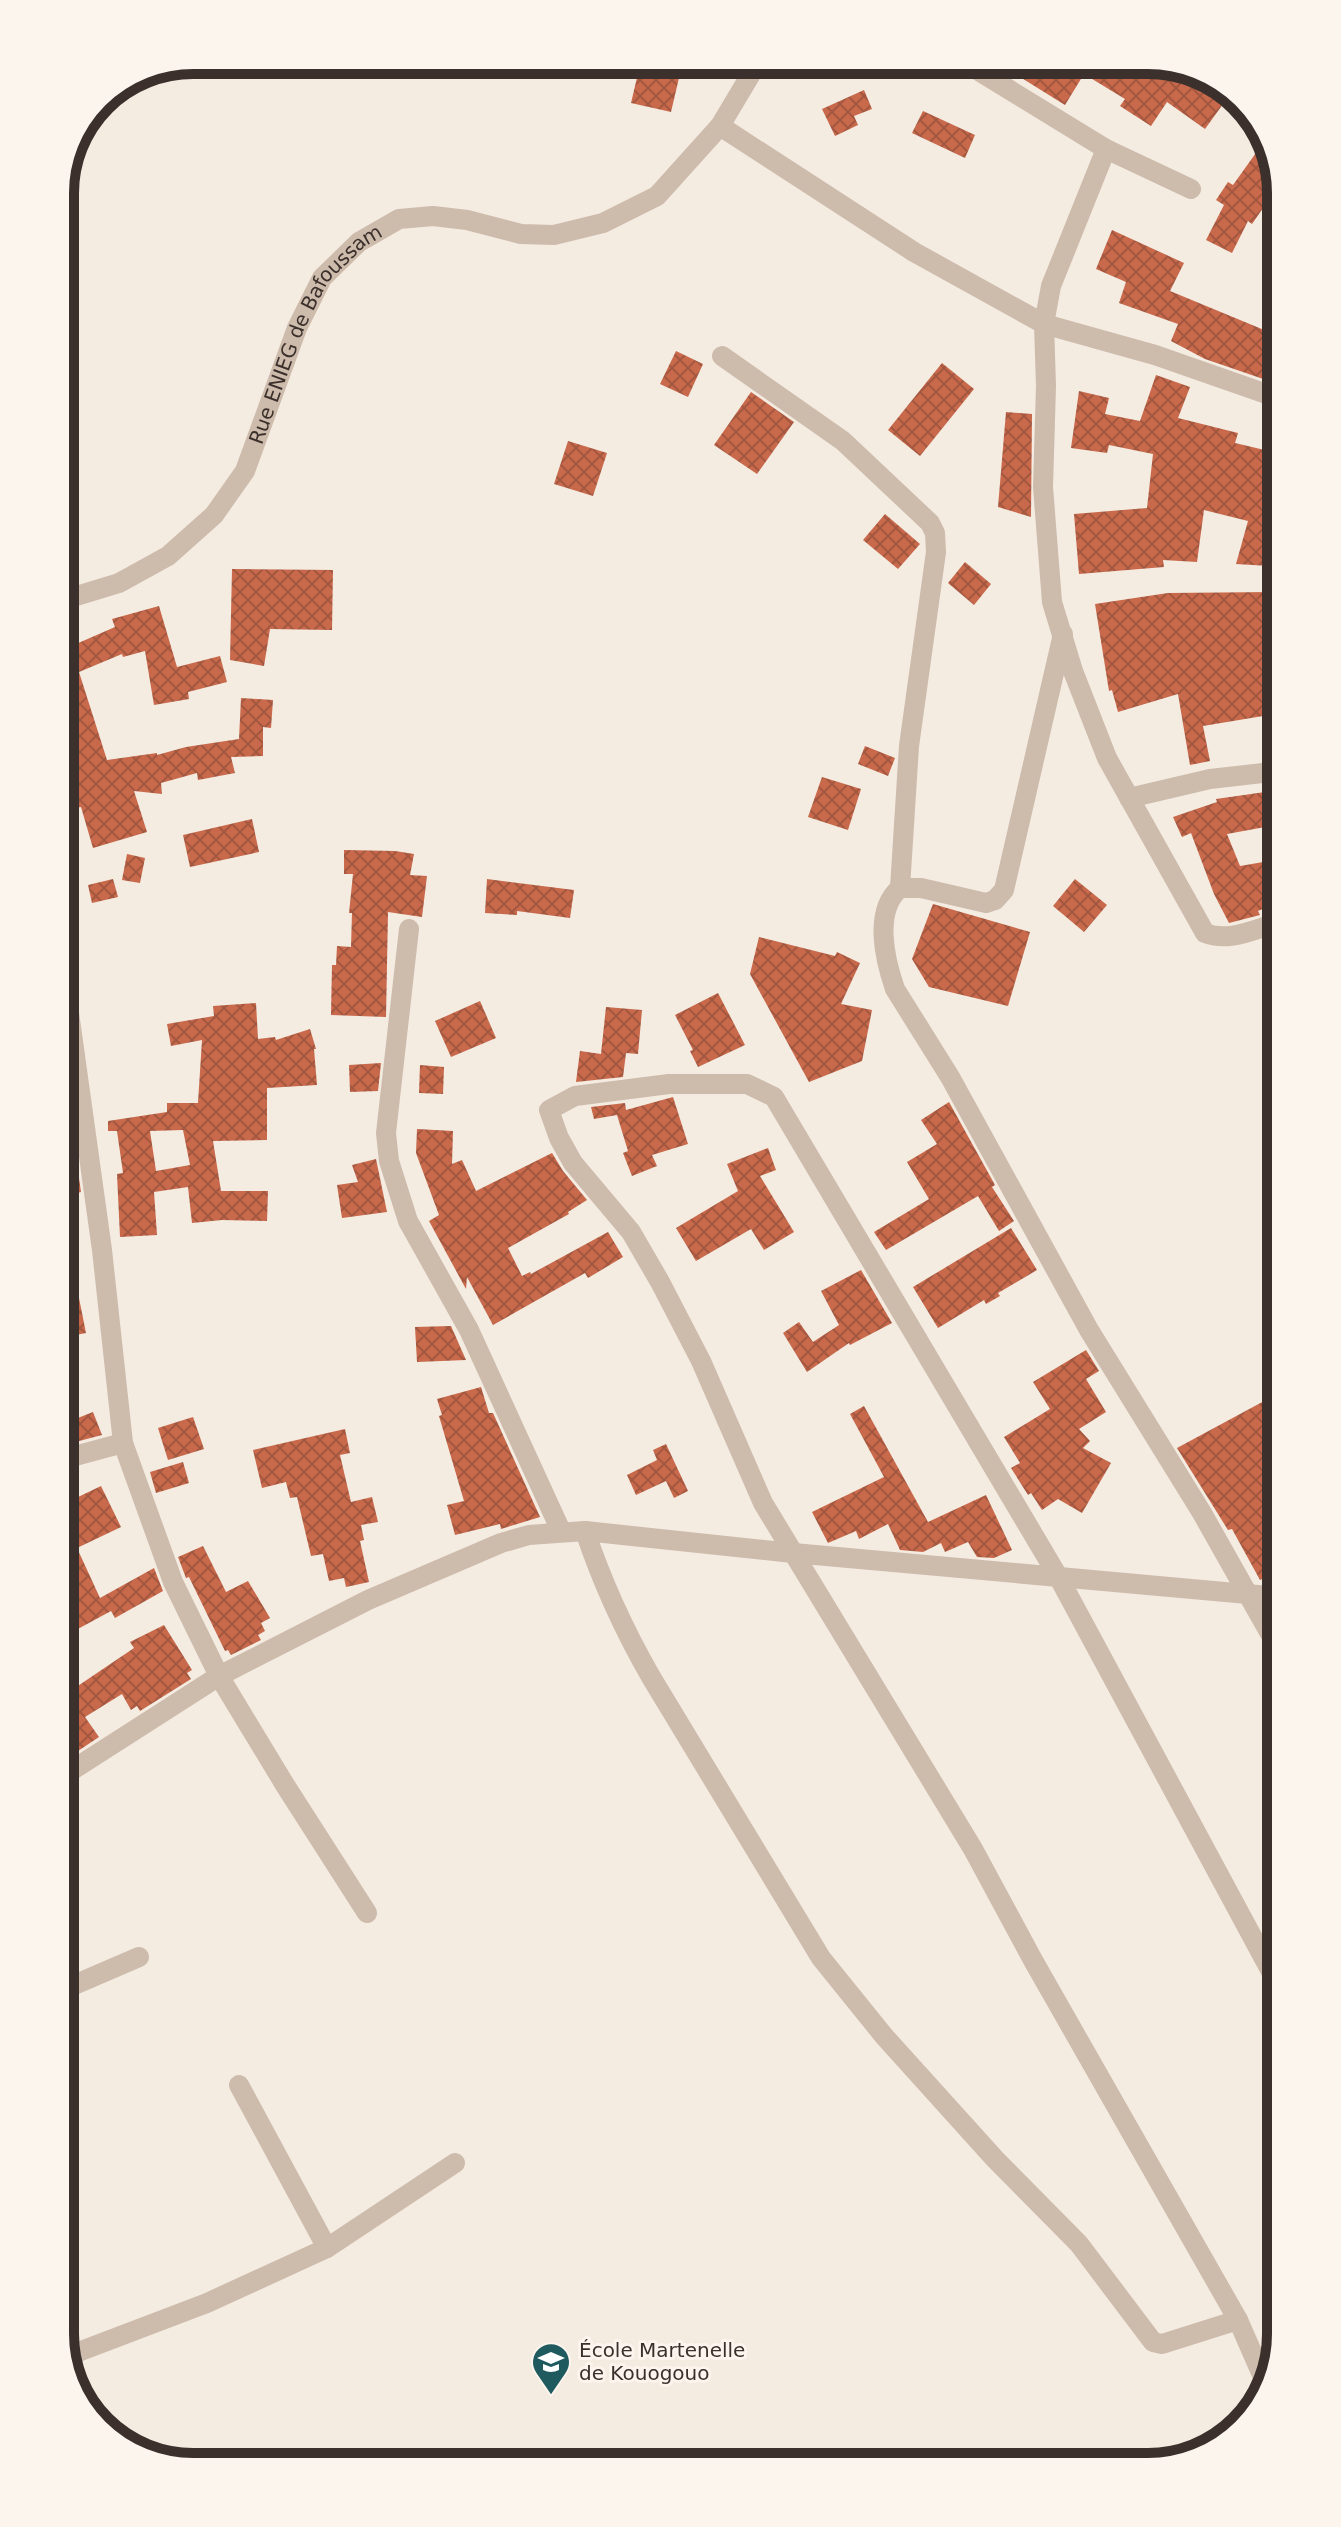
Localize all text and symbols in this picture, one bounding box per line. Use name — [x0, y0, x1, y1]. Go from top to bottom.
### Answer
street label: Rue ENIEG de Bafoussam — [244, 219, 386, 447]
place label: École Martenelle de Kouogouo — [579, 2338, 745, 2385]
school or university icon: École Martenelle de Kouogouo — [530, 2341, 572, 2396]

